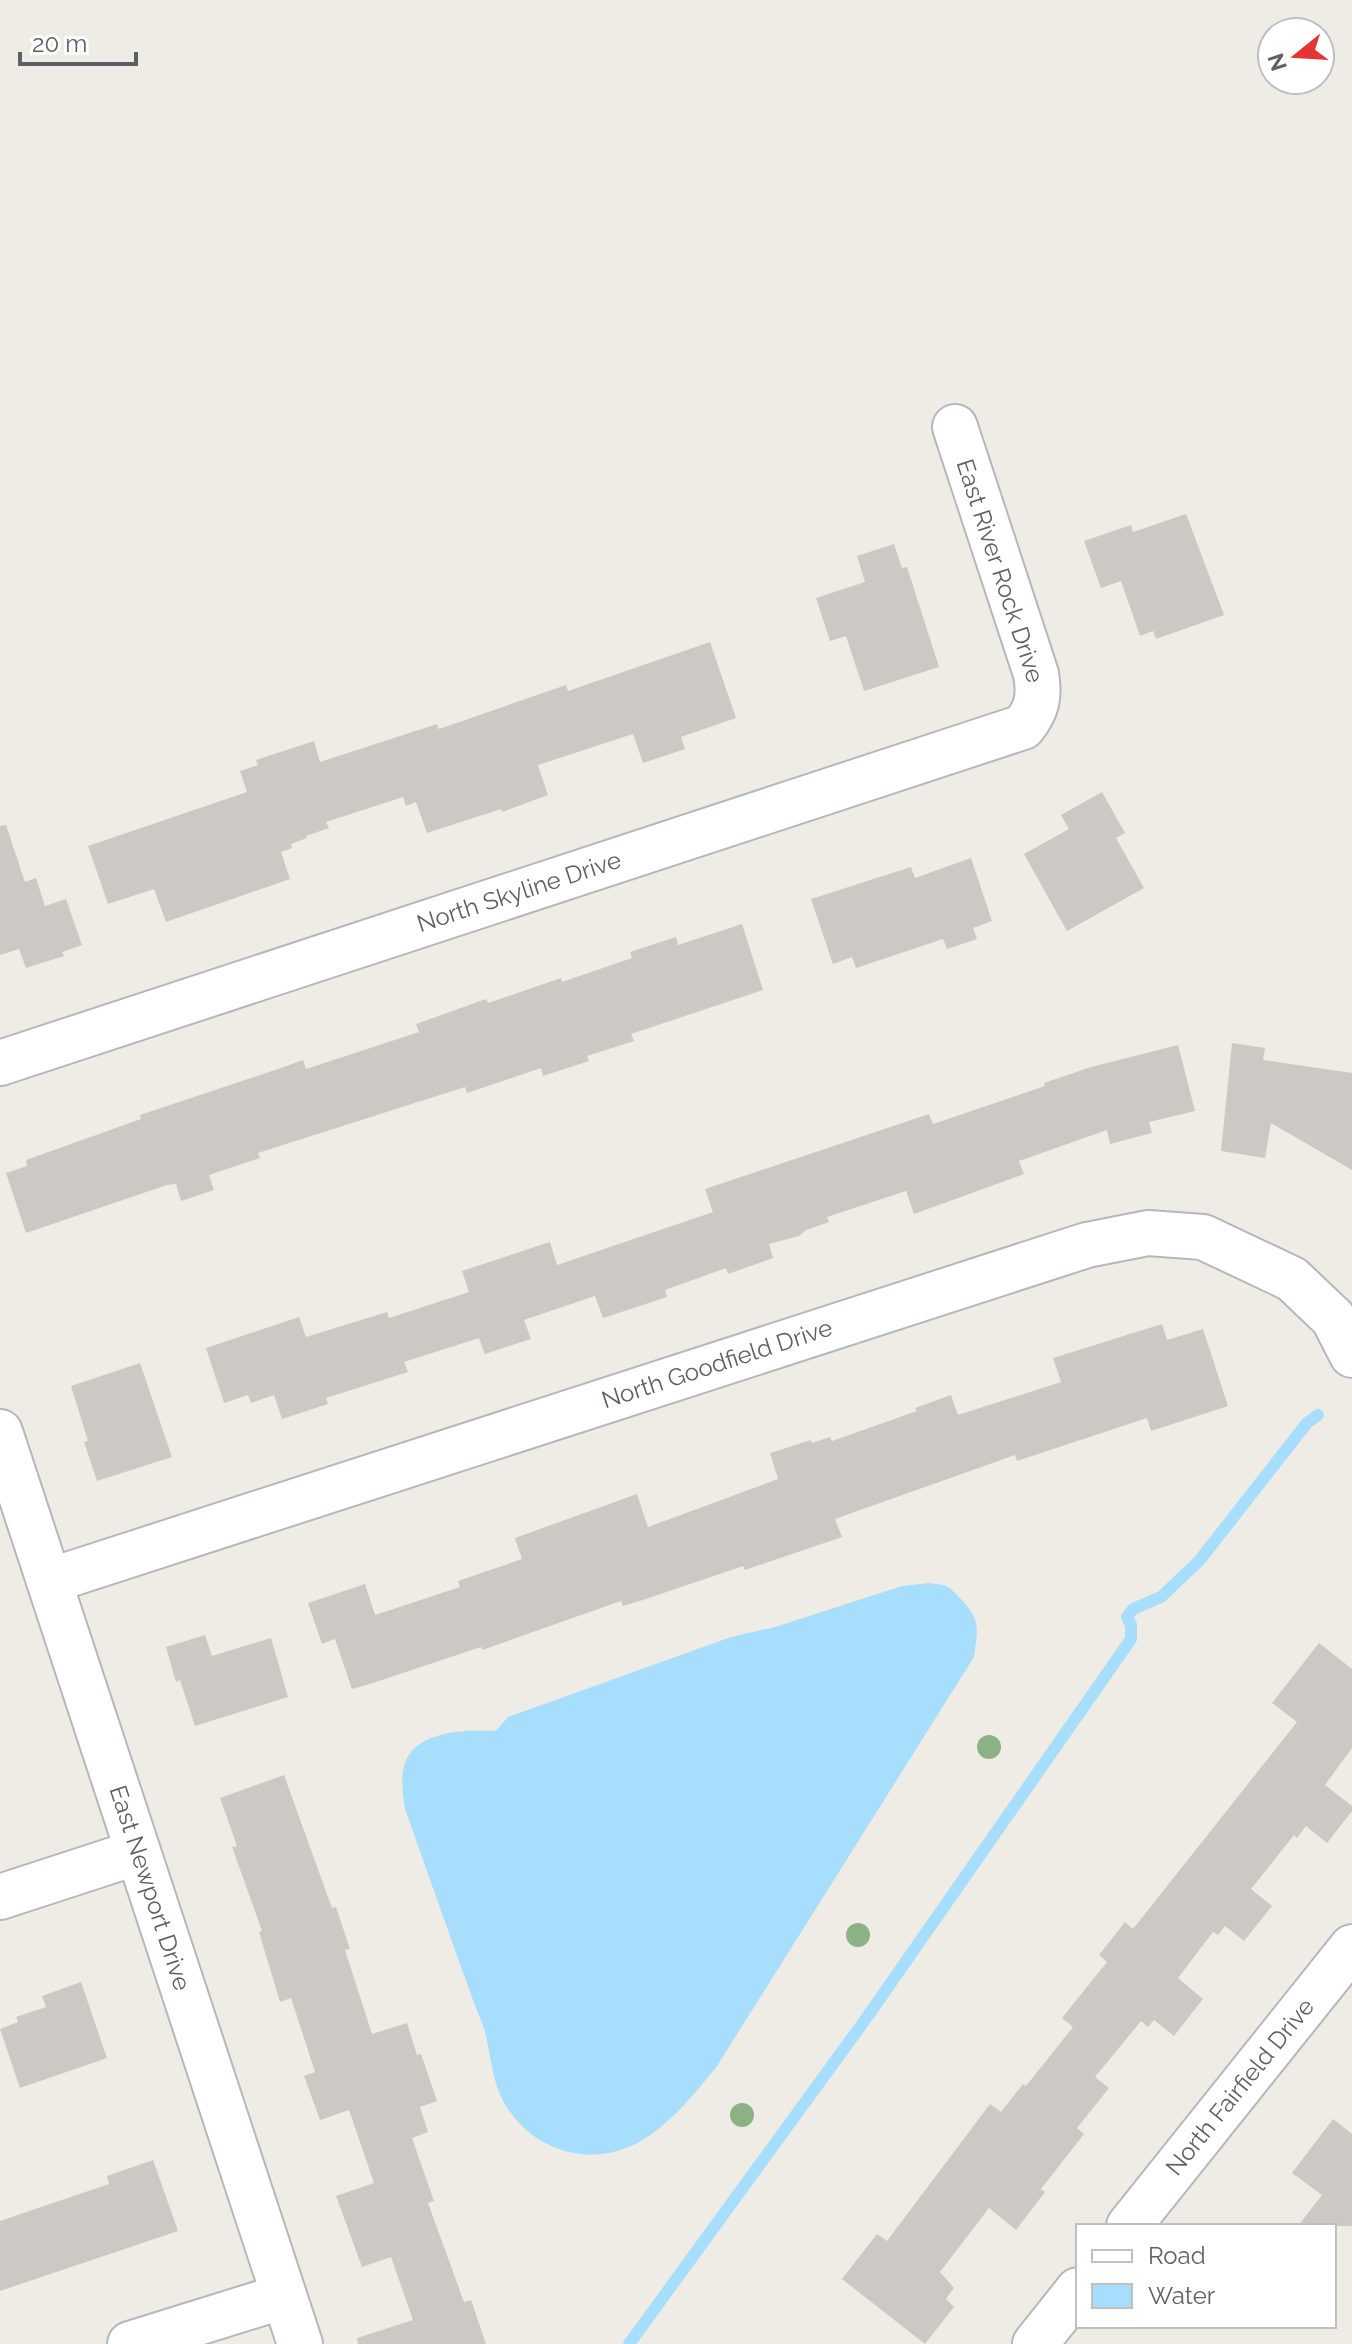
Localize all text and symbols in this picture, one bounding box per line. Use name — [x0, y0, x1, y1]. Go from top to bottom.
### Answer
scale bar — [20, 16, 136, 66]
north arrow — [1256, 16, 1336, 96]
text: 20 m — [32, 29, 87, 58]
text: N — [1262, 50, 1292, 74]
street label: East River Rock Drive — [951, 455, 1050, 686]
street label: North Skyline Drive — [413, 845, 624, 938]
street label: North Goodfield Drive — [598, 1313, 836, 1415]
street label: East Newport Drive — [104, 1782, 197, 1994]
street label: North Fairfield Drive — [1159, 1992, 1320, 2181]
legend — [1076, 2224, 1336, 2328]
text: Road — [1148, 2241, 1206, 2270]
text: Water — [1148, 2281, 1216, 2310]

